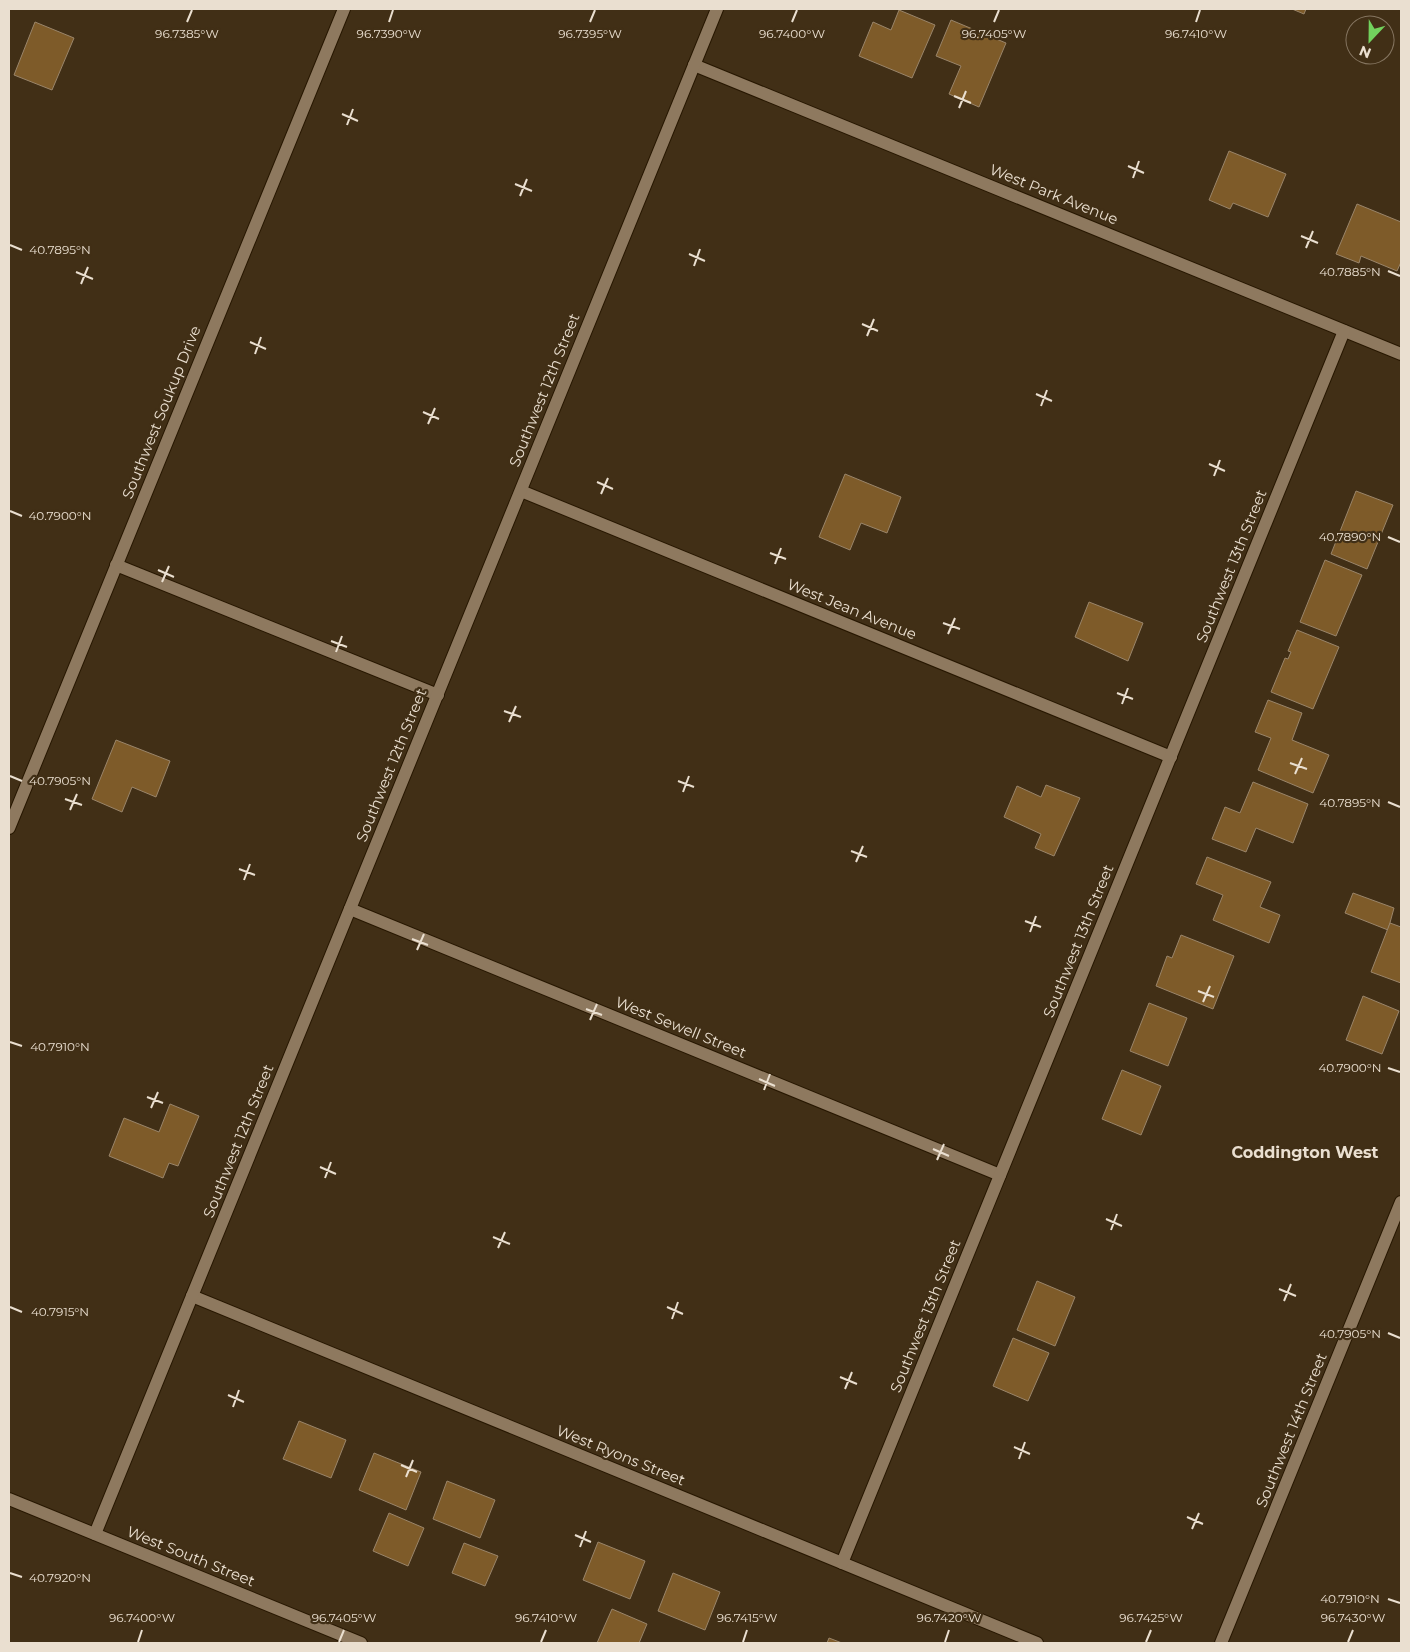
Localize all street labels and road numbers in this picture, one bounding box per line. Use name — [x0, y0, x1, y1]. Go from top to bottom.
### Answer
street label: West Park Avenue — [987, 160, 1121, 228]
street label: Southwest 12th Street — [505, 311, 583, 469]
street label: Southwest Soukup Drive — [118, 323, 204, 501]
street label: Southwest 13th Street — [1192, 487, 1270, 645]
street label: West Jean Avenue — [784, 574, 920, 644]
street label: Southwest 12th Street — [352, 686, 430, 844]
street label: Southwest 13th Street — [1039, 862, 1117, 1020]
street label: West Sewell Street — [613, 992, 749, 1062]
street label: Southwest 12th Street — [199, 1062, 277, 1220]
street label: Southwest 13th Street — [886, 1237, 964, 1395]
street label: Southwest 14th Street — [1251, 1350, 1331, 1510]
street label: West Ryons Street — [554, 1421, 688, 1489]
street label: West South Street — [124, 1522, 258, 1590]

